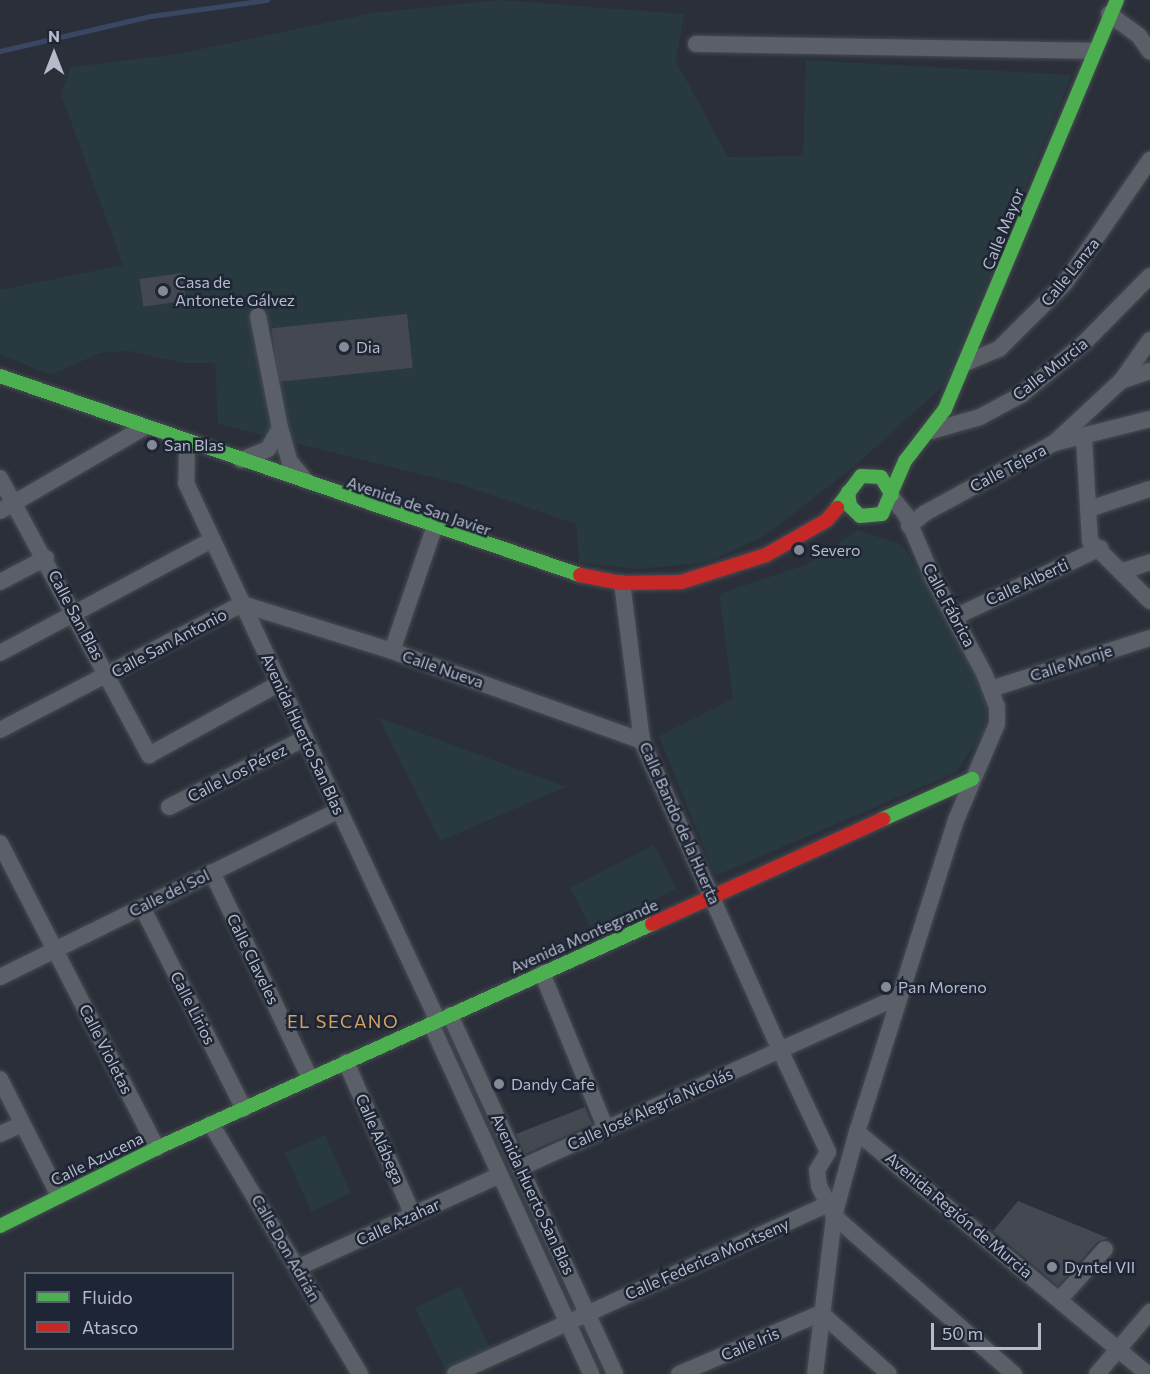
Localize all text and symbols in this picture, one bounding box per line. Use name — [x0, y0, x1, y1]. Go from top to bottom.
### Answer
north arrow — [24, 24, 84, 84]
text: N — [48, 26, 60, 45]
street label: Calle Mayor — [978, 185, 1028, 273]
street label: Calle Lanza — [1037, 234, 1103, 310]
place label: Casa de Antonete Gálvez — [175, 272, 295, 310]
marker: Casa de Antonete Gálvez — [156, 284, 170, 298]
street label: Calle Murcia — [1009, 334, 1091, 404]
place label: Dia — [356, 337, 380, 357]
marker: Dia — [337, 340, 351, 354]
place label: San Blas — [164, 435, 224, 455]
marker: San Blas — [145, 438, 159, 452]
street label: Calle Tejera — [967, 440, 1049, 496]
street label: Avenida de San Javier — [344, 472, 494, 540]
place label: Severo — [811, 540, 861, 560]
marker: Severo — [792, 543, 806, 557]
street label: Calle Alberti — [983, 554, 1071, 610]
street label: Calle Fábrica — [919, 560, 979, 650]
street label: Calle San Blas — [44, 567, 108, 663]
street label: Calle San Antonio — [108, 604, 230, 682]
street label: Calle Monje — [1027, 641, 1115, 685]
street label: Calle Nueva — [400, 646, 486, 692]
street label: Avenida Huerto San Blas — [257, 650, 349, 818]
street label: Calle Bando de la Huerta — [636, 739, 724, 907]
street label: Calle Los Pérez — [184, 740, 290, 806]
street label: Calle del Sol — [126, 865, 212, 921]
street label: Avenida Montegrande — [507, 895, 661, 977]
street label: Calle Claveles — [223, 911, 283, 1007]
street label: Calle Lirios — [166, 968, 220, 1048]
place label: Pan Moreno — [898, 977, 987, 997]
marker: Pan Moreno — [879, 980, 893, 994]
street label: Calle Violetas — [75, 1001, 137, 1097]
district label: EL SECANO — [287, 1010, 399, 1032]
street label: Calle José Alegría Nicolás — [564, 1064, 736, 1154]
place label: Dandy Cafe — [511, 1074, 595, 1094]
marker: Dandy Cafe — [492, 1077, 506, 1091]
street label: Calle Alábega — [351, 1091, 409, 1187]
street label: Avenida Huerto San Blas — [487, 1110, 579, 1278]
street label: Calle Azucena — [48, 1128, 146, 1190]
street label: Avenida Región de Murcia — [882, 1148, 1036, 1282]
street label: Calle Don Adrián — [248, 1191, 324, 1305]
street label: Calle Azahar — [353, 1194, 443, 1250]
street label: Calle Federica Montseny — [622, 1214, 792, 1304]
place label: Dyntel VII — [1064, 1257, 1135, 1277]
marker: Dyntel VII — [1045, 1260, 1059, 1274]
legend — [24, 1272, 234, 1350]
text: Fluido — [82, 1286, 133, 1308]
scale bar — [934, 1311, 1044, 1349]
text: Atasco — [82, 1316, 138, 1338]
text: 50 m — [942, 1322, 983, 1344]
street label: Calle Iris — [718, 1323, 782, 1365]

